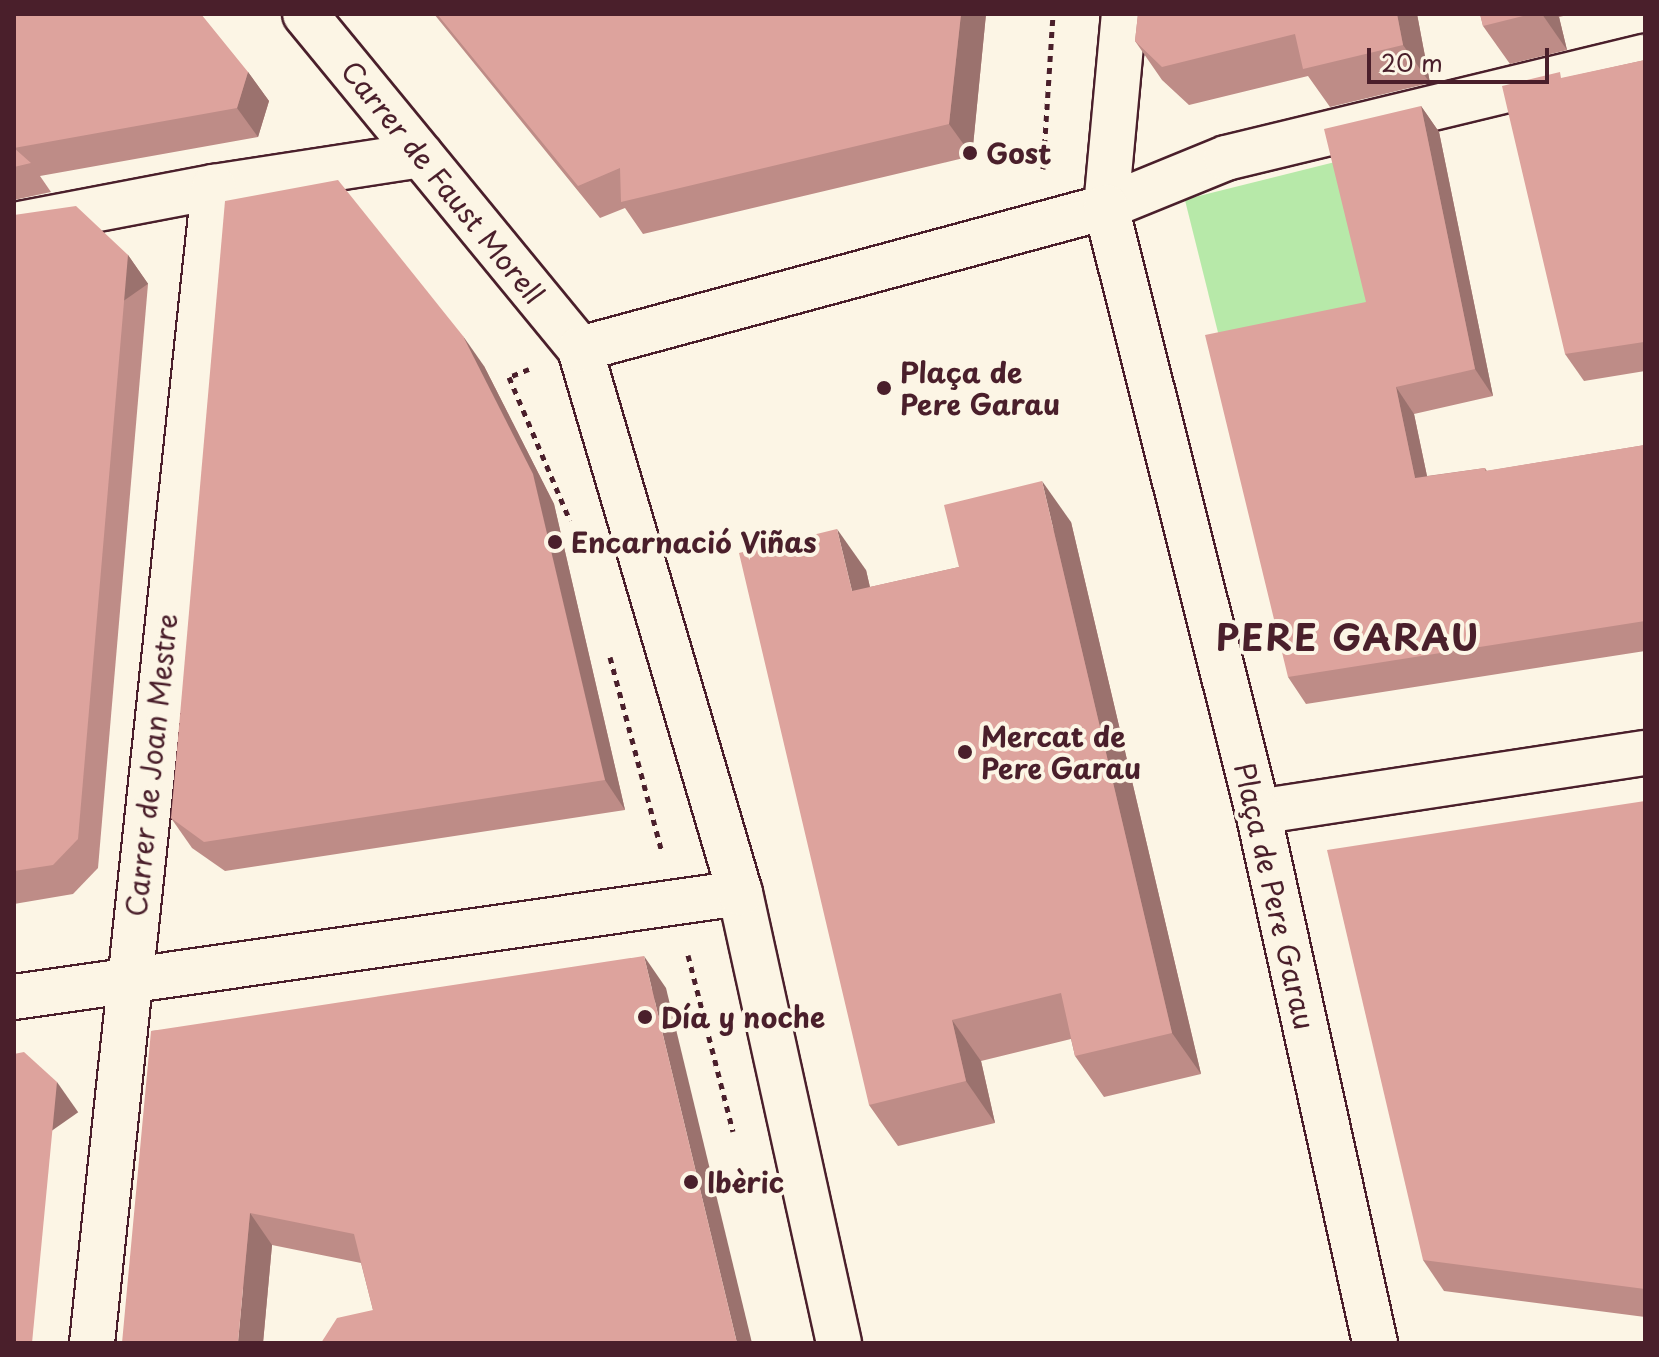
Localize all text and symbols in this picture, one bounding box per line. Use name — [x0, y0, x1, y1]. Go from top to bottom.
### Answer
scale bar — [1371, 32, 1553, 82]
text: 20 m — [1381, 44, 1443, 80]
street label: Carrer de Faust Morell — [334, 52, 552, 312]
place label: Gost — [986, 136, 1051, 170]
marker: Gost — [961, 144, 979, 162]
place label: Plaça de Pere Garau — [900, 355, 1061, 421]
marker: Plaça de Pere Garau — [875, 379, 893, 397]
place label: Encarnació Viñas — [571, 525, 817, 559]
marker: Encarnació Viñas — [546, 533, 564, 551]
street label: Carrer de Joan Mestre — [118, 610, 184, 920]
district label: PERE GARAU — [1216, 615, 1480, 659]
place label: Mercat de Pere Garau — [981, 719, 1142, 785]
marker: Mercat de Pere Garau — [956, 743, 974, 761]
street label: Plaça de Pere Garau — [1228, 757, 1322, 1035]
place label: Día y noche — [661, 1000, 827, 1034]
marker: Día y noche — [636, 1008, 654, 1026]
place label: Ibèric — [707, 1165, 784, 1199]
marker: Ibèric — [682, 1173, 700, 1191]

